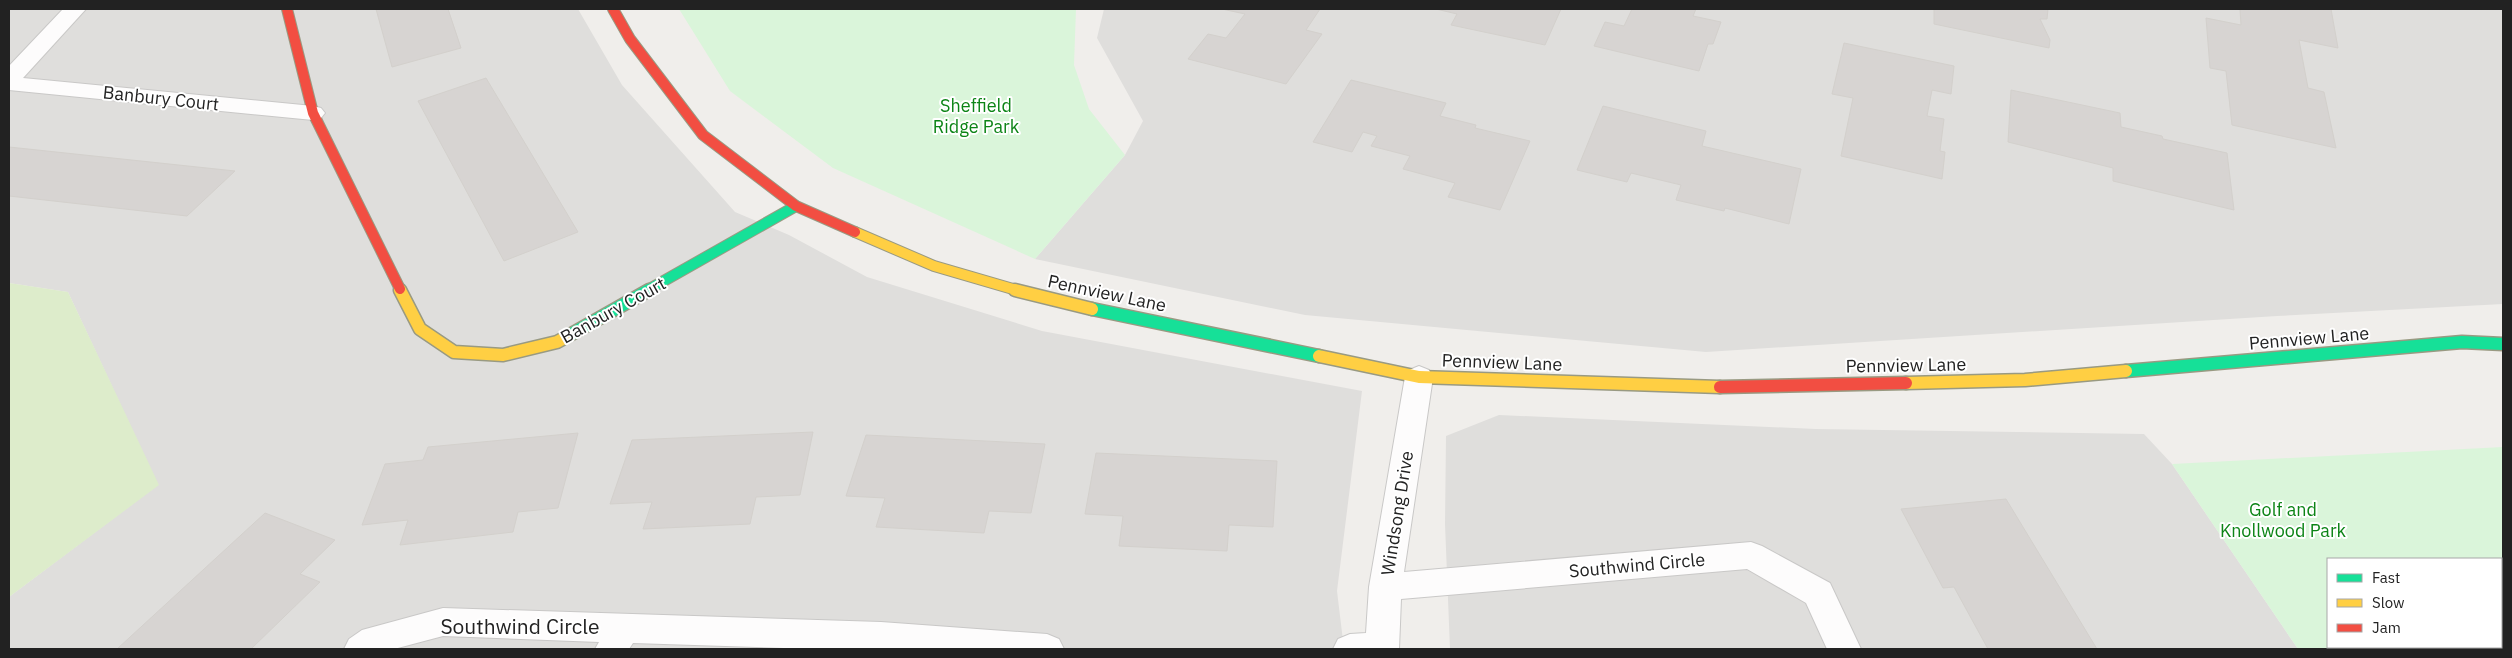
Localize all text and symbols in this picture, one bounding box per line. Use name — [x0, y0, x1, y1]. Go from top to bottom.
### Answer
street label: Banbury Court — [102, 80, 220, 116]
park label: Sheffield Ridge Park — [933, 94, 1020, 138]
street label: Pennview Lane — [1046, 269, 1169, 317]
street label: Banbury Court — [556, 272, 670, 348]
street label: Pennview Lane — [2248, 321, 2370, 355]
street label: Pennview Lane — [1441, 348, 1563, 376]
street label: Pennview Lane — [1845, 352, 1967, 378]
street label: Windsong Drive — [1376, 449, 1418, 577]
park label: Golf and Knollwood Park — [2220, 498, 2347, 542]
street label: Southwind Circle — [1568, 548, 1706, 582]
legend — [2327, 558, 2502, 648]
text: Fast — [2372, 568, 2400, 587]
text: Slow — [2372, 593, 2405, 612]
street label: Southwind Circle — [440, 612, 600, 640]
text: Jam — [2372, 618, 2401, 637]

